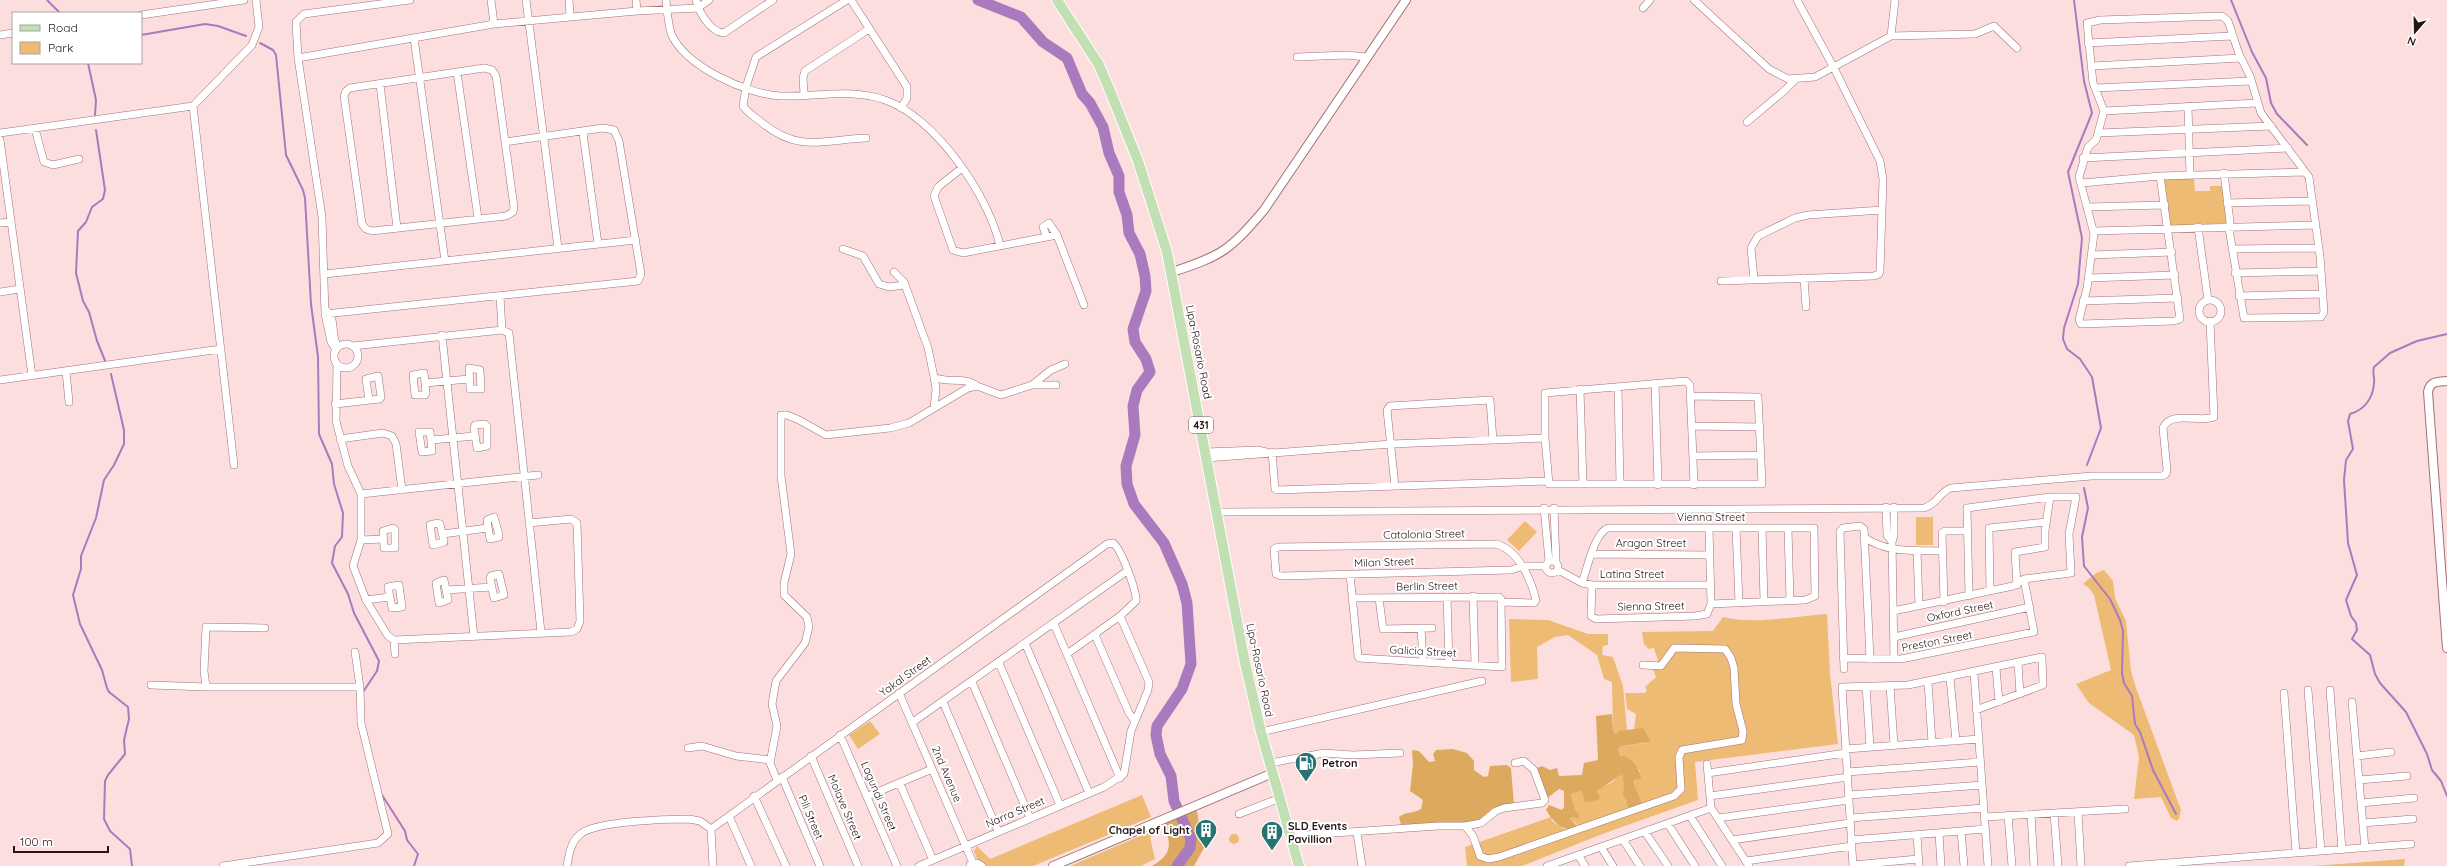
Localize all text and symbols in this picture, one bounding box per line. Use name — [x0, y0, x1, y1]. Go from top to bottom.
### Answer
legend — [12, 12, 142, 64]
north arrow — [2395, 12, 2435, 52]
text: Road — [48, 20, 78, 35]
text: N — [2405, 33, 2418, 49]
text: Park — [48, 40, 73, 55]
street label: Lipa-Rosario Road — [1183, 304, 1215, 400]
road number: 431 — [1189, 417, 1213, 433]
street label: Vienna Street — [1677, 510, 1745, 524]
street label: Catalonia Street — [1383, 526, 1465, 542]
street label: Aragon Street — [1616, 536, 1687, 550]
street label: Milan Street — [1354, 554, 1415, 570]
street label: Latina Street — [1600, 567, 1665, 581]
street label: Berlin Street — [1396, 578, 1458, 594]
street label: Oxford Street — [1926, 597, 1995, 625]
street label: Sienna Street — [1617, 598, 1685, 614]
street label: Lipa-Rosario Road — [1243, 622, 1277, 718]
street label: Preston Street — [1900, 627, 1974, 655]
street label: Galicia Street — [1389, 642, 1457, 660]
street label: Yakal Street — [876, 652, 934, 699]
street label: 2nd Avenue — [929, 744, 965, 804]
fuel station icon: Petron — [1293, 750, 1319, 783]
place label: Petron — [1322, 756, 1357, 770]
street label: Lagundi Street — [858, 759, 900, 833]
street label: Molave Street — [825, 772, 865, 842]
street label: Pili Street — [795, 793, 827, 842]
street label: Narra Street — [983, 793, 1047, 831]
building icon: Chapel of Light — [1193, 817, 1219, 850]
building icon: SLD Events Pavillion — [1259, 819, 1285, 852]
place label: SLD Events Pavillion — [1288, 819, 1347, 846]
place label: Chapel of Light — [1109, 823, 1190, 837]
scale bar — [14, 828, 108, 854]
text: 100 m — [20, 834, 53, 849]

